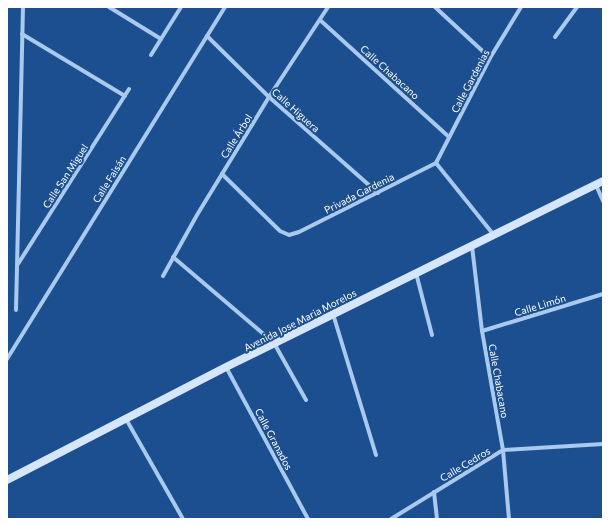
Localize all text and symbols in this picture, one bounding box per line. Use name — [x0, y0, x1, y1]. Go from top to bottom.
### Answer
street label: Calle Chabacano — [358, 42, 422, 102]
street label: Calle Gardenias — [448, 47, 492, 115]
street label: Calle Higuera — [270, 86, 322, 134]
street label: Calle Árbol — [218, 112, 254, 160]
street label: Calle San Miguel — [40, 142, 90, 210]
street label: Calle Faisán — [90, 153, 128, 205]
street label: Privada Gardenia — [322, 170, 396, 216]
street label: Avenida Jose Maria Morelos — [242, 286, 359, 354]
street label: Calle Limón — [513, 292, 567, 318]
street label: Calle Chabacano — [487, 343, 511, 419]
street label: Calle Granados — [253, 406, 295, 472]
street label: Calle Cedros — [438, 444, 493, 484]

